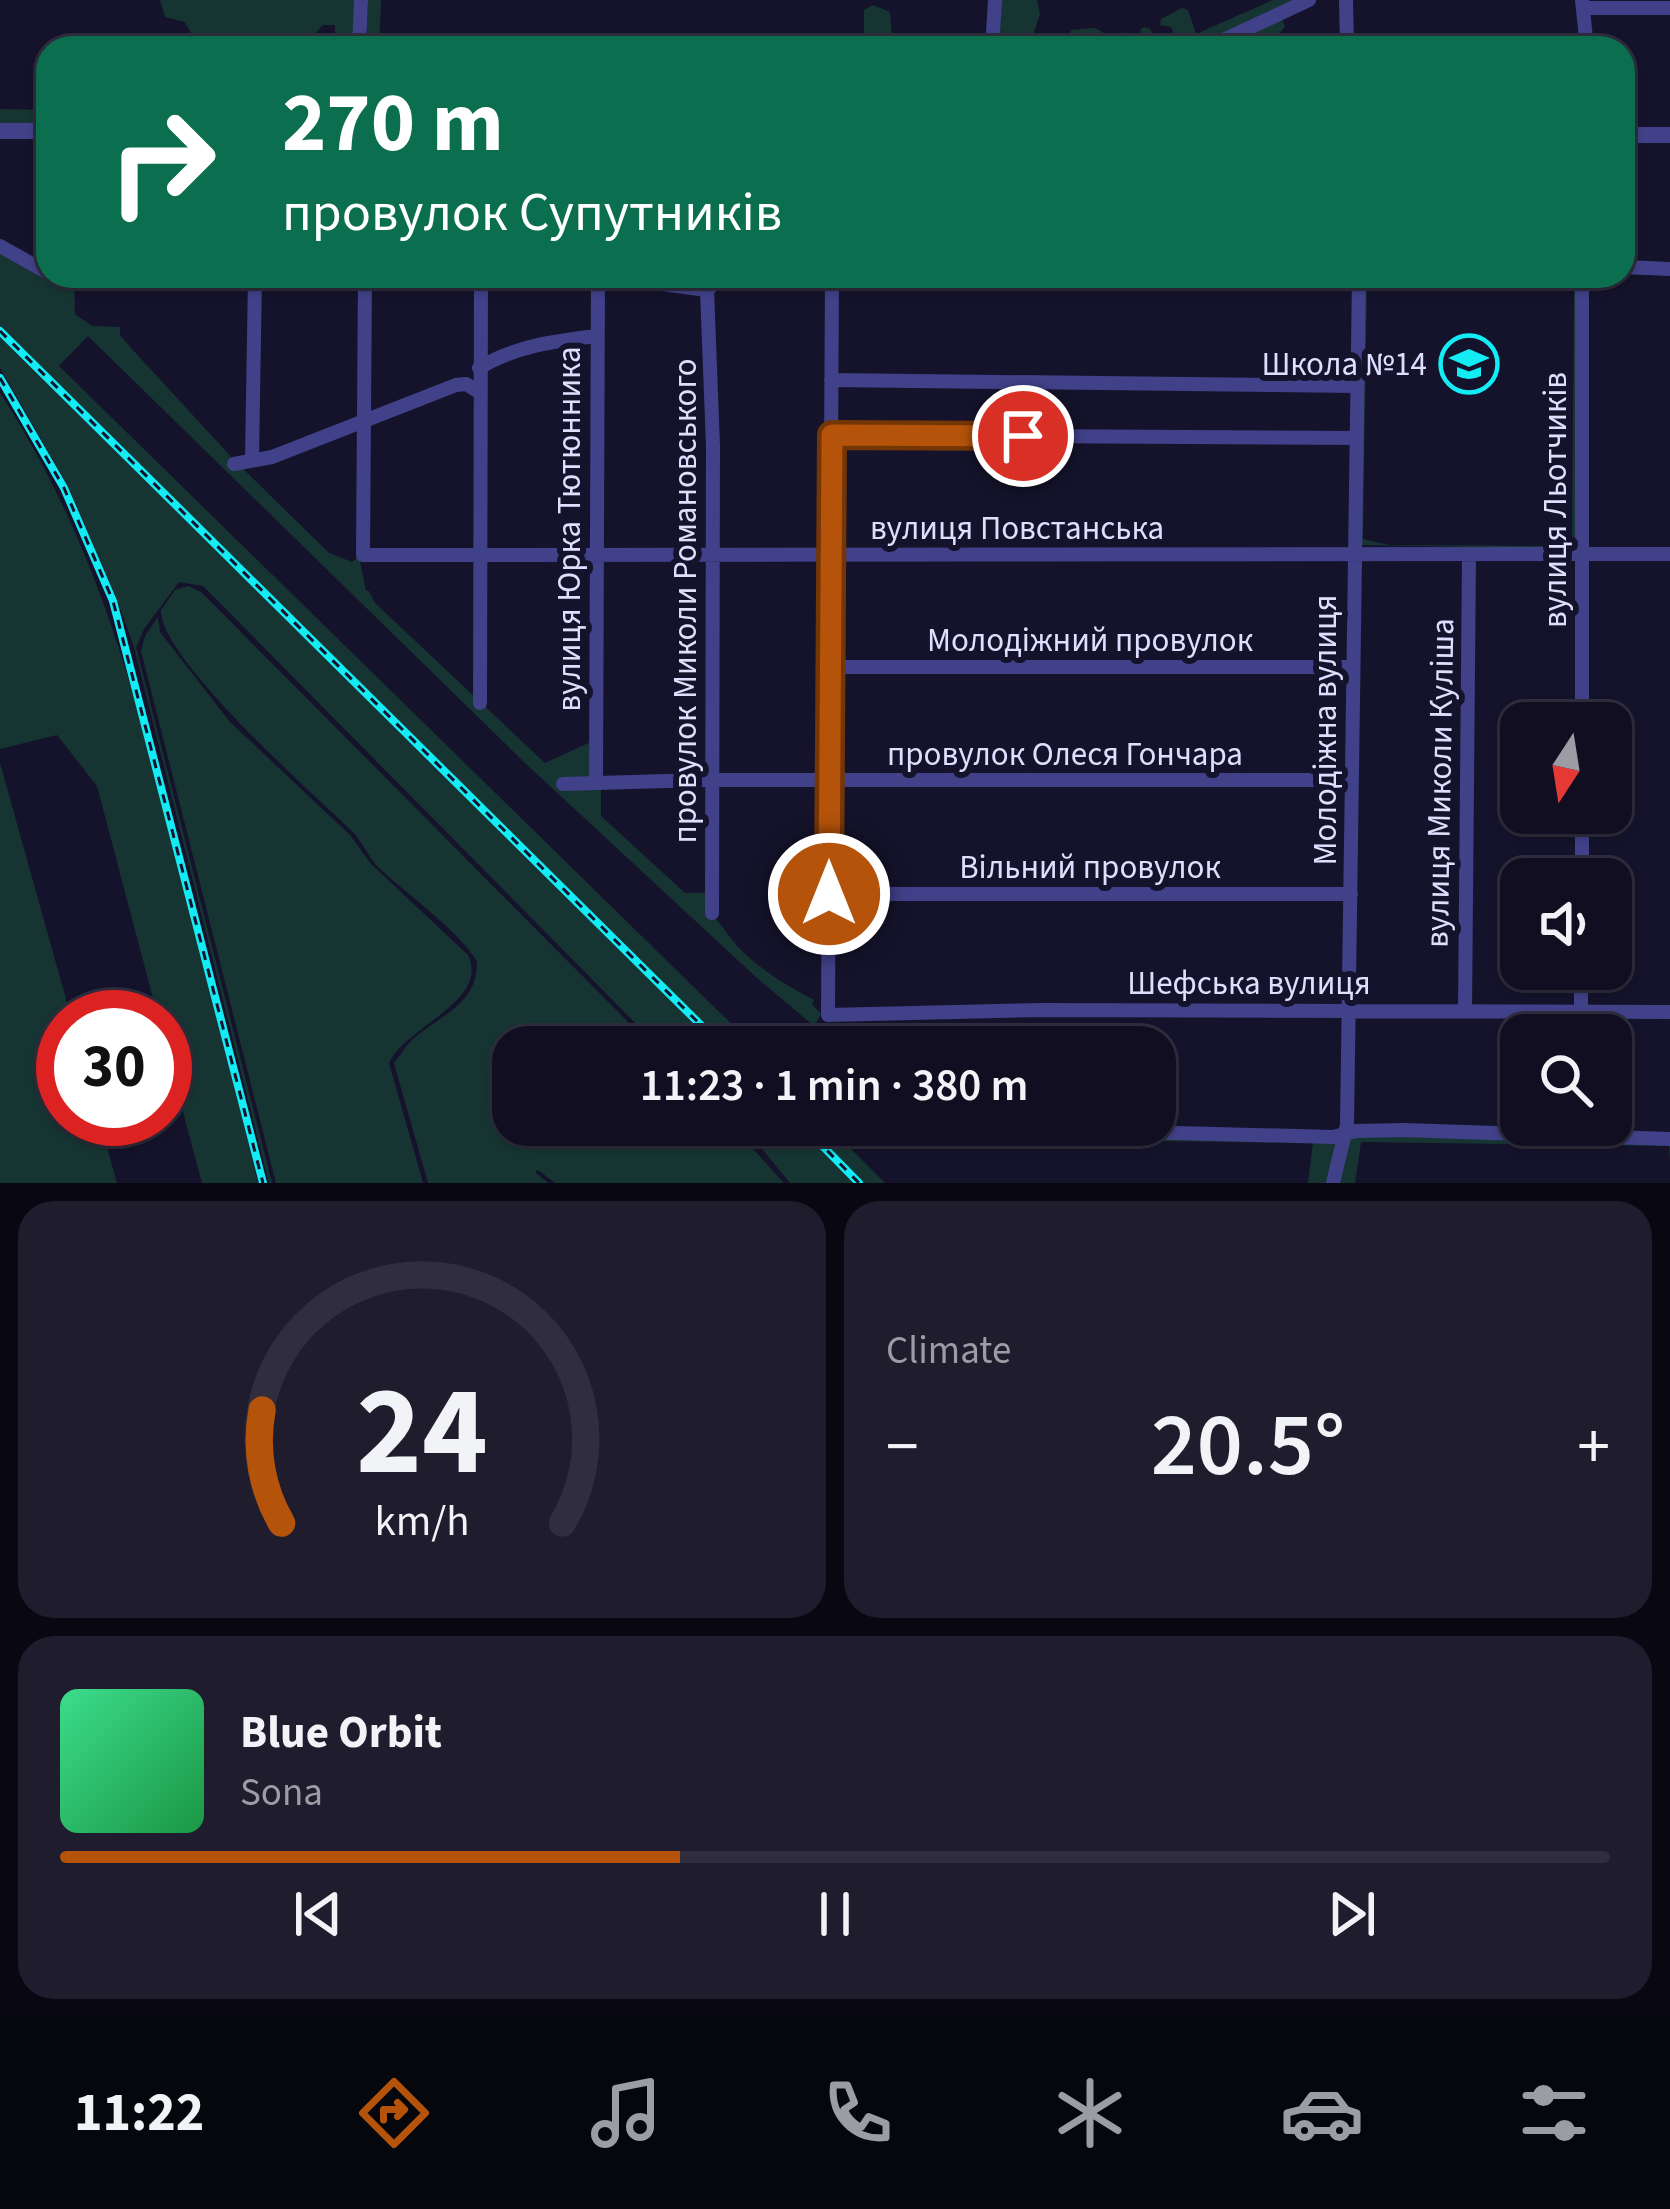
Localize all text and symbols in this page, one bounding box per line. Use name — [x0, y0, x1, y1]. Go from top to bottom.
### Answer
text: 270 m — [282, 64, 504, 184]
icon: right — [84, 84, 240, 240]
text: провулок Супутників — [282, 175, 782, 252]
school or university icon: Школа №14 — [1438, 333, 1500, 395]
place label: Школа №14 — [1261, 341, 1427, 388]
street label: вулиця Юрка Тютюнника — [546, 346, 593, 712]
street label: провулок Миколи Романовського — [662, 358, 709, 844]
street label: вулиця Льотчиків — [1532, 372, 1579, 628]
pin — [972, 385, 1074, 487]
icon: arrive — [990, 403, 1056, 469]
street label: вулиця Повстанська — [870, 505, 1164, 552]
street label: Молодіжна вулиця — [1302, 595, 1349, 865]
street label: Молодіжний провулок — [927, 617, 1254, 664]
street label: вулиця Миколи Куліша — [1414, 618, 1466, 948]
north arrow — [1500, 702, 1632, 834]
map controls — [1500, 702, 1632, 1146]
street label: провулок Олеся Гончара — [887, 731, 1243, 778]
position arrow — [766, 831, 892, 957]
street label: Вільний провулок — [959, 844, 1222, 891]
button: sound — [1500, 858, 1632, 990]
street label: Шефська вулиця — [1127, 960, 1371, 1007]
speed limit sign: 30 — [36, 990, 192, 1146]
button: search — [1500, 1014, 1632, 1146]
text: 11:23 · 1 min · 380 m — [640, 1054, 1028, 1118]
text: Climate — [886, 1323, 1011, 1379]
text: 24 — [356, 1344, 488, 1522]
text: 20.5° — [1151, 1382, 1345, 1510]
text: − — [886, 1400, 919, 1494]
text: + — [1577, 1400, 1610, 1494]
text: km/h — [374, 1490, 470, 1551]
text: Blue Orbit — [240, 1701, 442, 1765]
text: Sona — [240, 1765, 323, 1821]
icon: previous — [285, 1881, 351, 1947]
icon: pause — [802, 1881, 868, 1947]
icon: next — [1319, 1881, 1385, 1947]
icon: directions — [352, 2071, 436, 2155]
icon: music — [584, 2071, 668, 2155]
icon: phone — [816, 2071, 900, 2155]
icon: climate — [1048, 2071, 1132, 2155]
icon: car — [1280, 2071, 1364, 2155]
icon: filters — [1512, 2071, 1596, 2155]
text: 11:22 — [74, 2075, 204, 2152]

